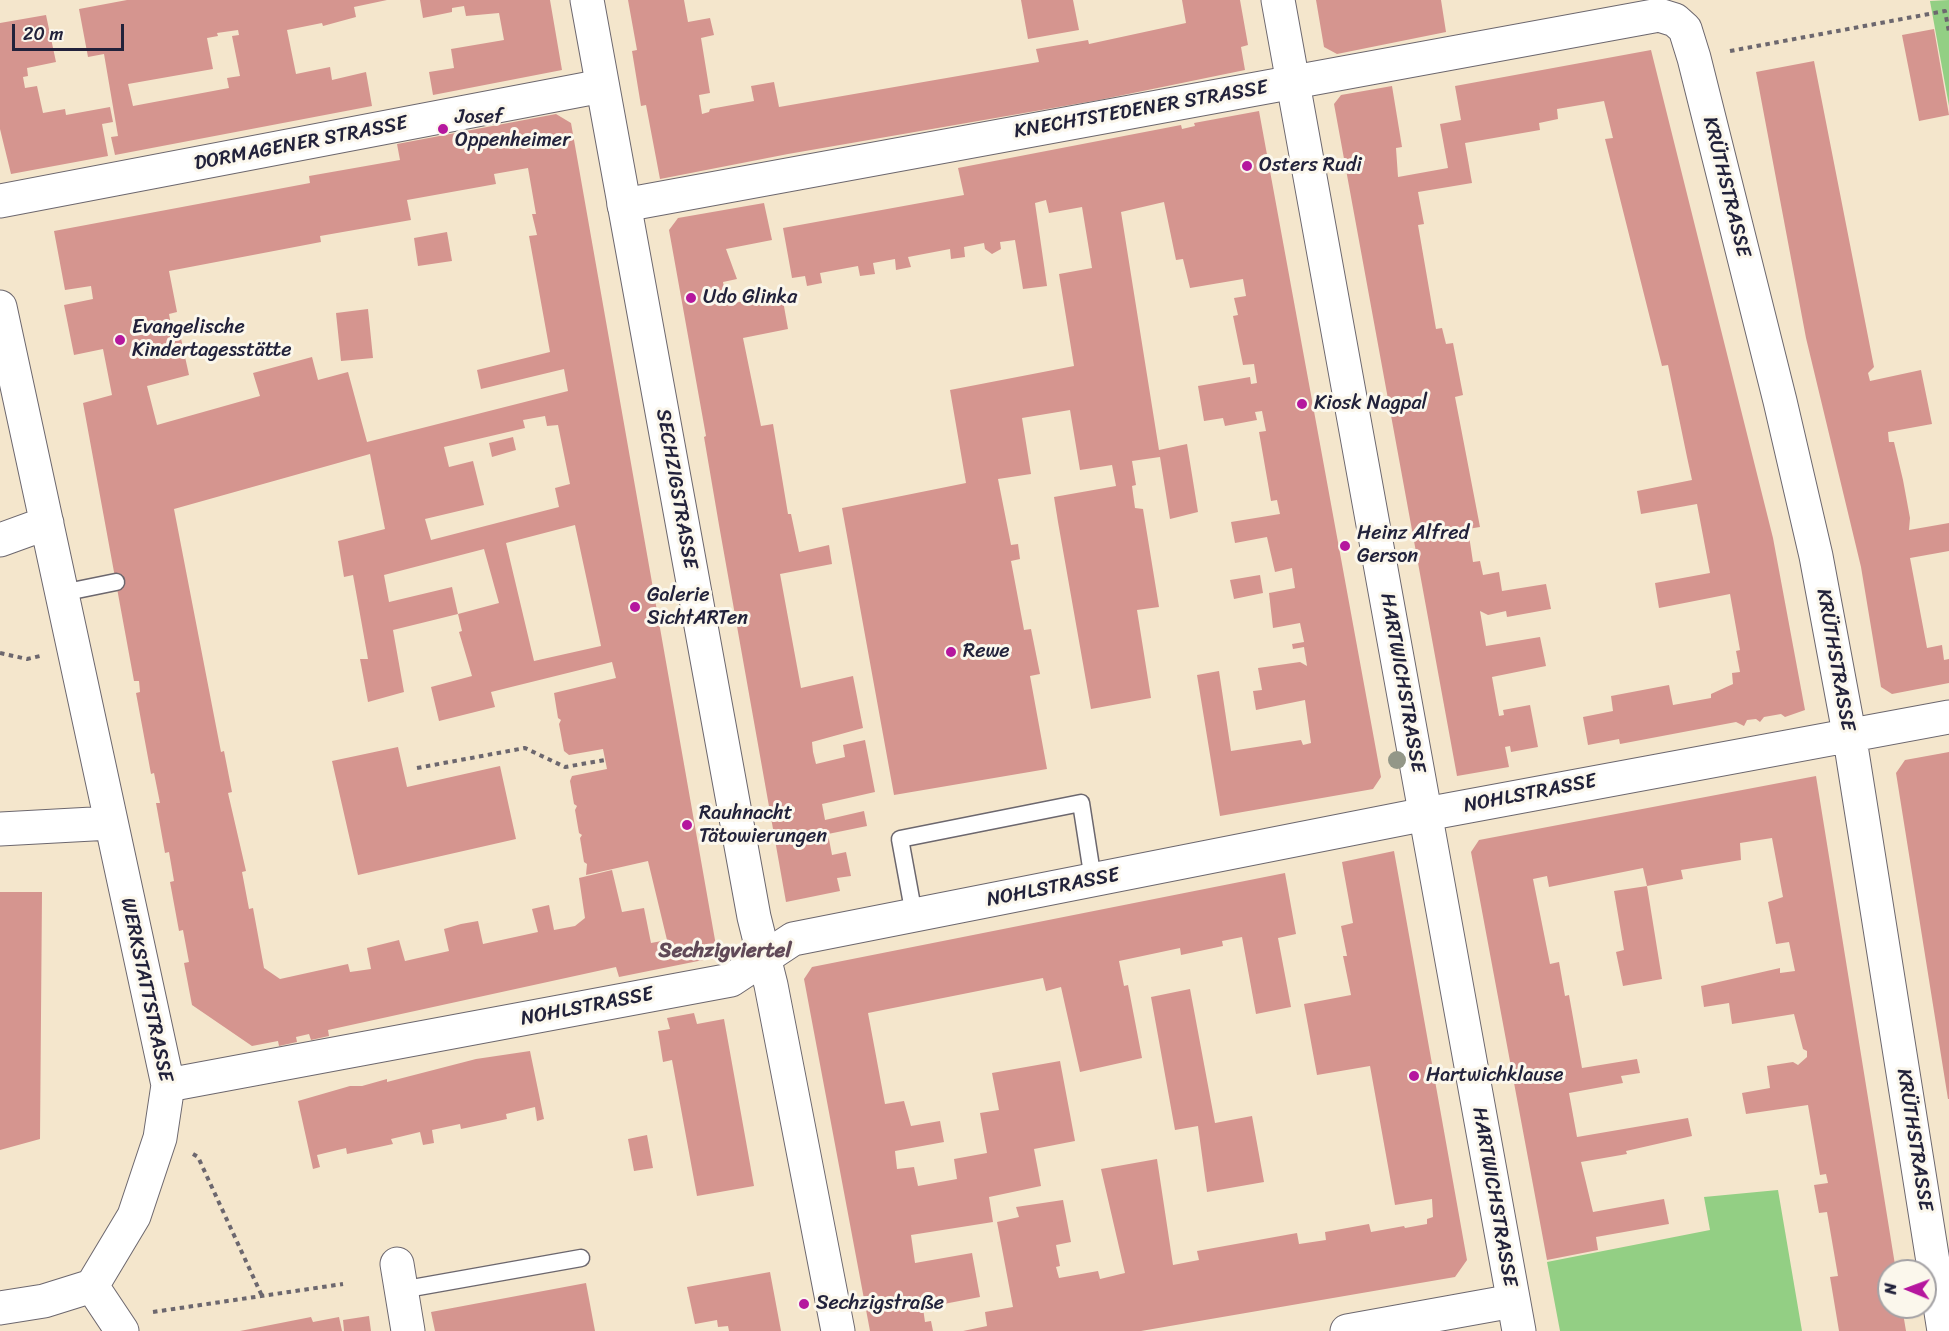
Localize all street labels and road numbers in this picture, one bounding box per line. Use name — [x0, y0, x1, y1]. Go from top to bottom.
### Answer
street label: KNECHTSTEDENER STRASSE — [1012, 76, 1270, 144]
street label: DORMAGENER STRASSE — [192, 112, 410, 176]
street label: KRÜTHSTRASSE — [1697, 114, 1755, 260]
street label: SECHZIGSTRASSE — [650, 407, 702, 571]
street label: KRÜTHSTRASSE — [1811, 587, 1859, 733]
street label: HARTWICHSTRASSE — [1374, 591, 1430, 775]
street label: NOHLSTRASSE — [1462, 769, 1598, 819]
street label: NOHLSTRASSE — [985, 863, 1121, 913]
street label: WERKSTATTSTRASSE — [115, 896, 177, 1084]
street label: NOHLSTRASSE — [519, 982, 655, 1032]
street label: KRÜTHSTRASSE — [1891, 1067, 1937, 1213]
street label: HARTWICHSTRASSE — [1466, 1105, 1522, 1289]

